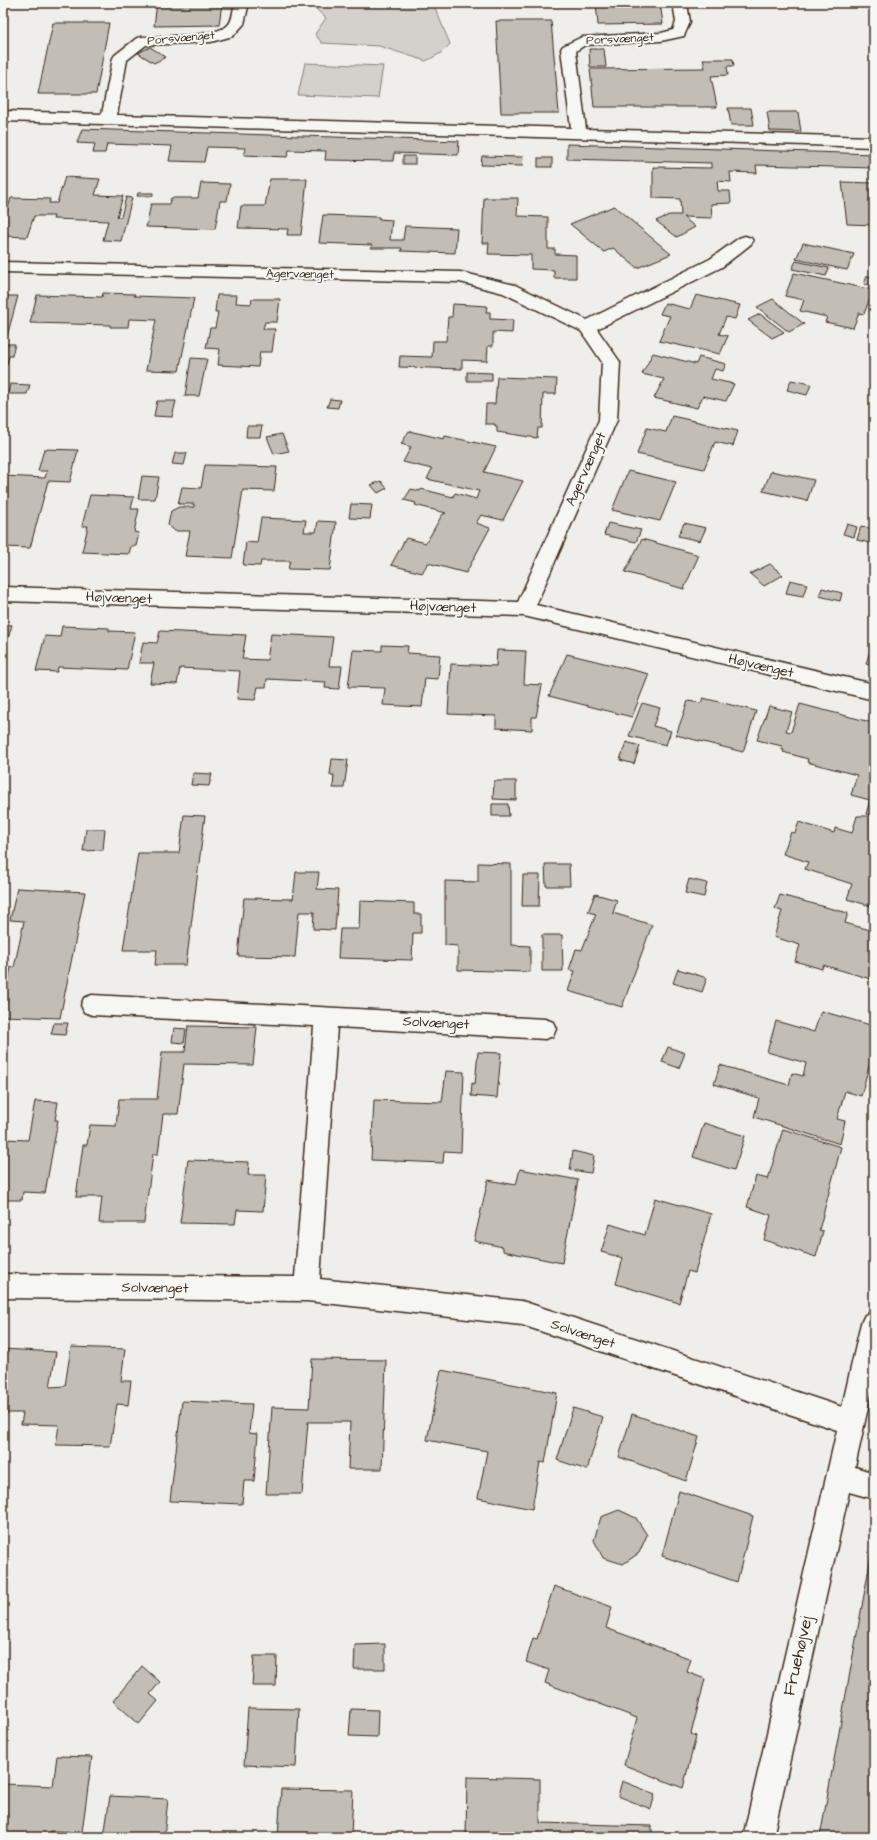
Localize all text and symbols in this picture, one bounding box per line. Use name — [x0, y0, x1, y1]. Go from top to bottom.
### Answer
street label: Porsvænget — [146, 27, 216, 50]
street label: Porsvænget — [586, 29, 655, 50]
street label: Agervænget — [266, 265, 334, 284]
street label: Agervænget — [561, 428, 611, 509]
street label: Højvænget — [85, 587, 153, 609]
street label: Højvænget — [409, 596, 477, 618]
street label: Højvænget — [726, 649, 796, 683]
street label: Solvænget — [402, 1011, 470, 1035]
street label: Solvænget — [121, 1277, 189, 1299]
street label: Solvænget — [548, 1314, 618, 1354]
street label: Fruehøjvej — [777, 1614, 819, 1698]

